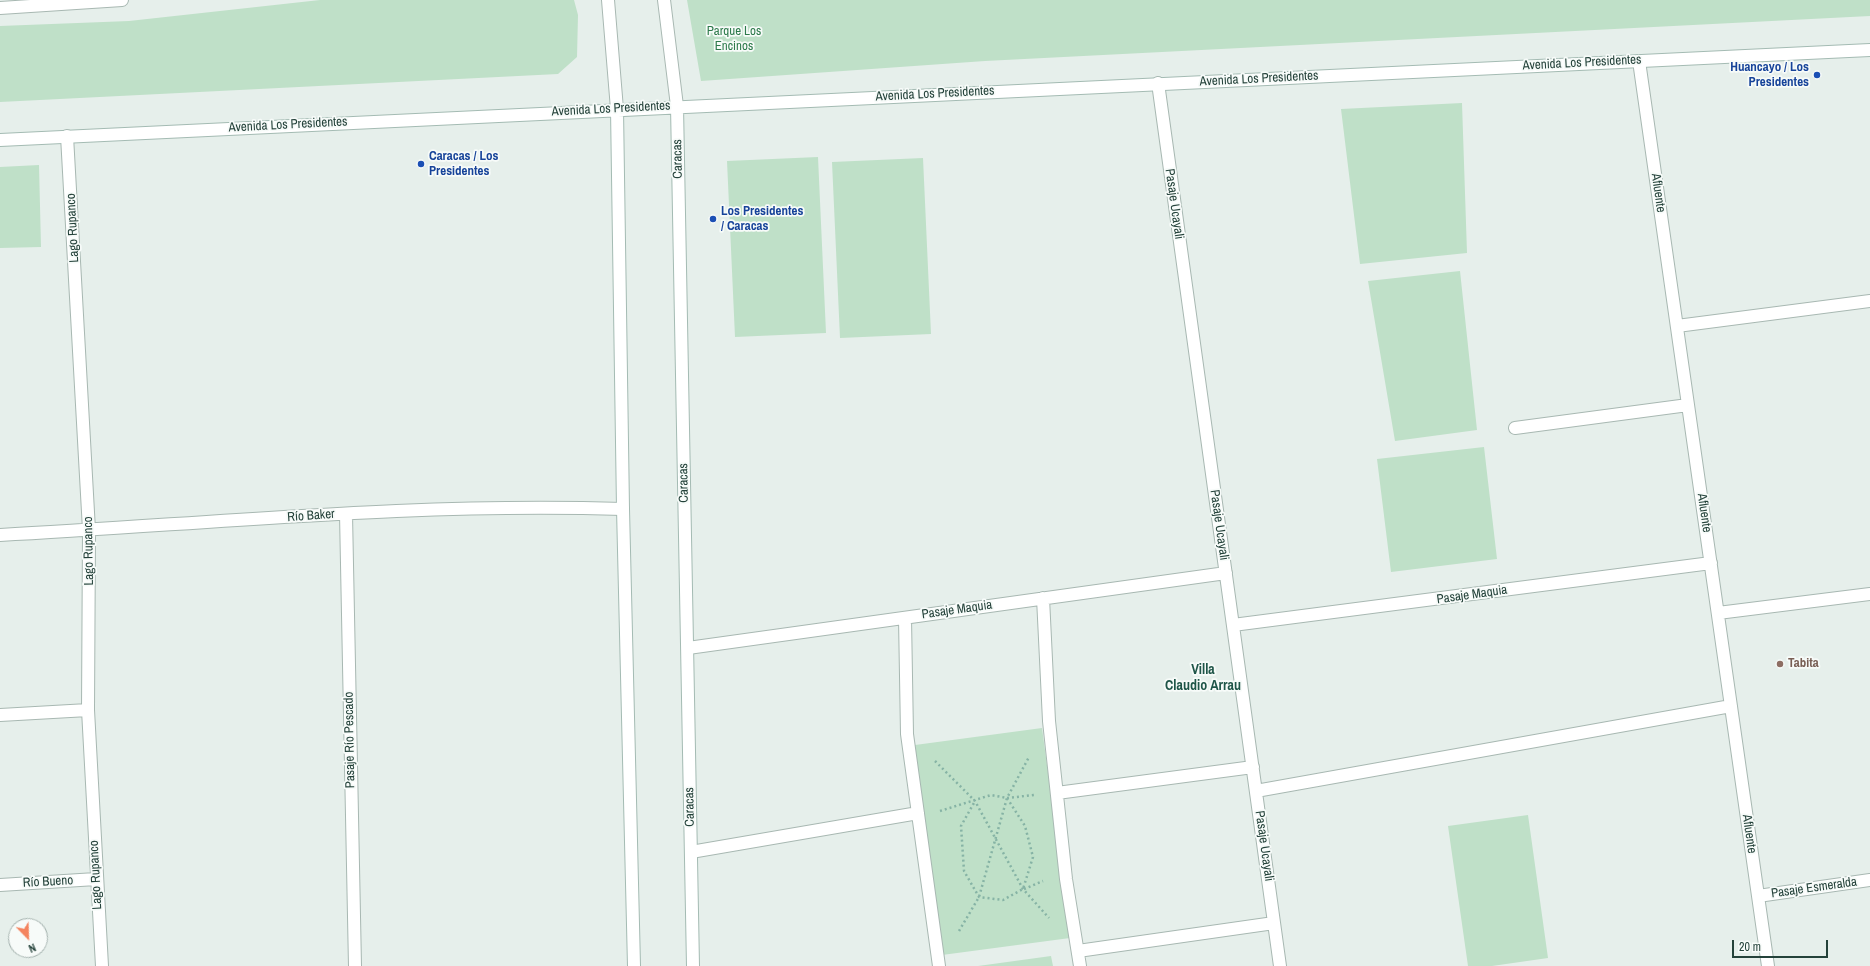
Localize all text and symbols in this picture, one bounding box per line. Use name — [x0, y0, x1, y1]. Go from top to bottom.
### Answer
park label: Parque Los Encinos — [707, 24, 761, 55]
street label: Avenida Los Presidentes — [1522, 52, 1642, 74]
place label: Huancayo / Los Presidentes — [1730, 60, 1809, 91]
street label: Avenida Los Presidentes — [1199, 68, 1319, 90]
marker: Huancayo / Los Presidentes — [1812, 70, 1822, 80]
street label: Avenida Los Presidentes — [875, 83, 995, 105]
street label: Avenida Los Presidentes — [551, 98, 671, 120]
street label: Avenida Los Presidentes — [228, 114, 348, 136]
street label: Caracas — [670, 139, 686, 179]
place label: Caracas / Los Presidentes — [429, 149, 498, 180]
marker: Caracas / Los Presidentes — [416, 159, 426, 169]
street label: Pasaje Ucayali — [1161, 168, 1187, 240]
street label: Afluente — [1648, 173, 1668, 213]
street label: Lago Rupanco — [63, 193, 83, 263]
place label: Los Presidentes / Caracas — [721, 204, 803, 235]
marker: Los Presidentes / Caracas — [708, 214, 718, 224]
street label: Caracas — [676, 463, 692, 503]
street label: Pasaje Ucayali — [1206, 489, 1232, 561]
street label: Afluente — [1694, 493, 1714, 533]
street label: Río Baker — [287, 507, 335, 525]
street label: Lago Rupanco — [81, 516, 97, 586]
street label: Pasaje Maquia — [1436, 582, 1508, 608]
street label: Pasaje Maquia — [921, 597, 993, 623]
place label: Tabita — [1788, 656, 1819, 672]
marker: Tabita — [1775, 659, 1785, 669]
district label: Villa Claudio Arrau — [1165, 662, 1241, 694]
street label: Pasaje Río Pescado — [341, 692, 359, 788]
street label: Caracas — [682, 787, 698, 827]
street label: Pasaje Ucayali — [1251, 810, 1277, 882]
street label: Afluente — [1739, 814, 1759, 854]
street label: Lago Rupanco — [86, 840, 106, 910]
street label: Río Bueno — [22, 873, 74, 891]
street label: Pasaje Esmeralda — [1770, 874, 1858, 902]
north arrow — [8, 918, 48, 958]
scale bar — [1734, 932, 1830, 958]
text: 20 m — [1739, 939, 1761, 955]
text: N — [27, 940, 38, 956]

